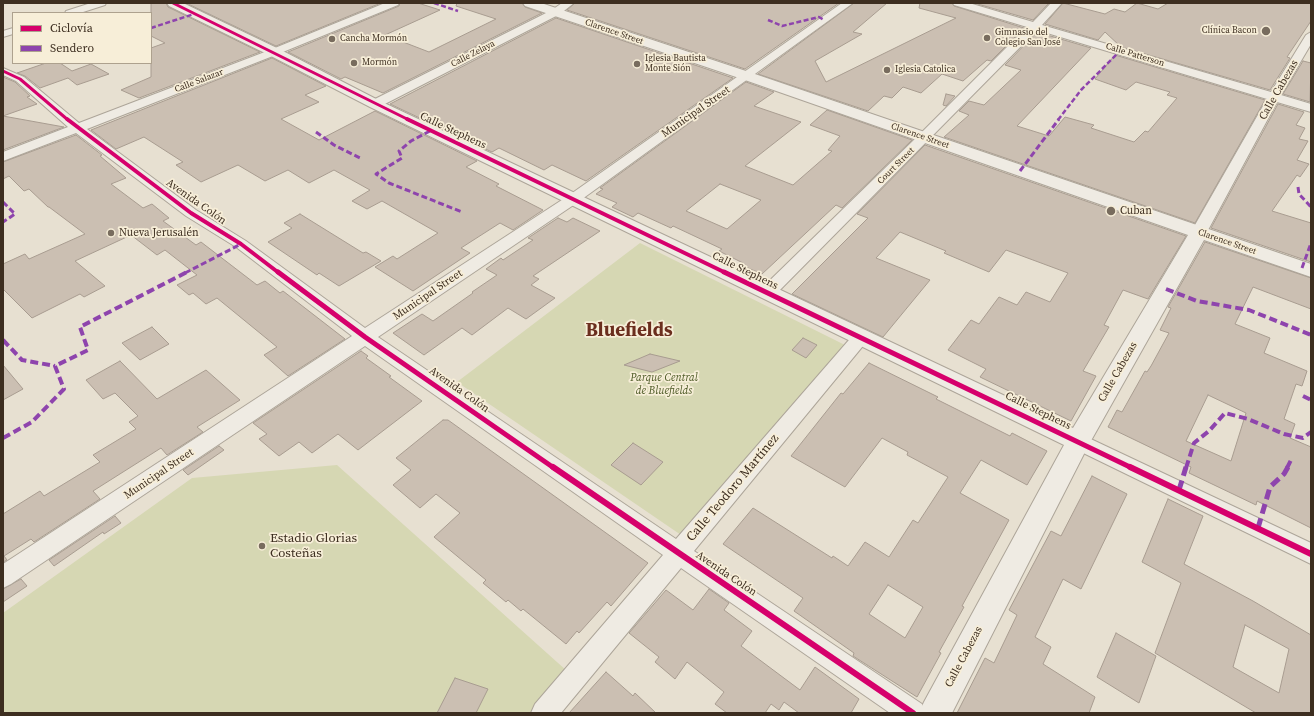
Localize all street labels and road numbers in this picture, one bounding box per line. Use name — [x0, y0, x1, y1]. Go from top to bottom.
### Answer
street label: Clarence Street — [583, 17, 645, 47]
street label: Calle Zelaya — [449, 38, 497, 70]
street label: Calle Patterson — [1104, 41, 1166, 69]
street label: Calle Cabezas — [1256, 58, 1302, 122]
street label: Calle Salazar — [173, 67, 225, 95]
street label: Municipal Street — [659, 83, 733, 141]
street label: Calle Stephens — [418, 110, 488, 152]
street label: Clarence Street — [889, 121, 951, 151]
street label: Court Street — [875, 145, 917, 187]
street label: Avenida Colón — [163, 176, 229, 228]
street label: Clarence Street — [1196, 227, 1258, 257]
street label: Calle Stephens — [710, 249, 780, 293]
street label: Municipal Street — [391, 267, 465, 323]
street label: Calle Cabezas — [1095, 340, 1141, 404]
street label: Avenida Colón — [426, 364, 492, 416]
street label: Calle Stephens — [1003, 389, 1073, 433]
street label: Calle Teodoro Martínez — [684, 431, 782, 545]
street label: Municipal Street — [122, 446, 196, 502]
street label: Avenida Colón — [693, 549, 759, 599]
street label: Calle Cabezas — [942, 624, 986, 690]

